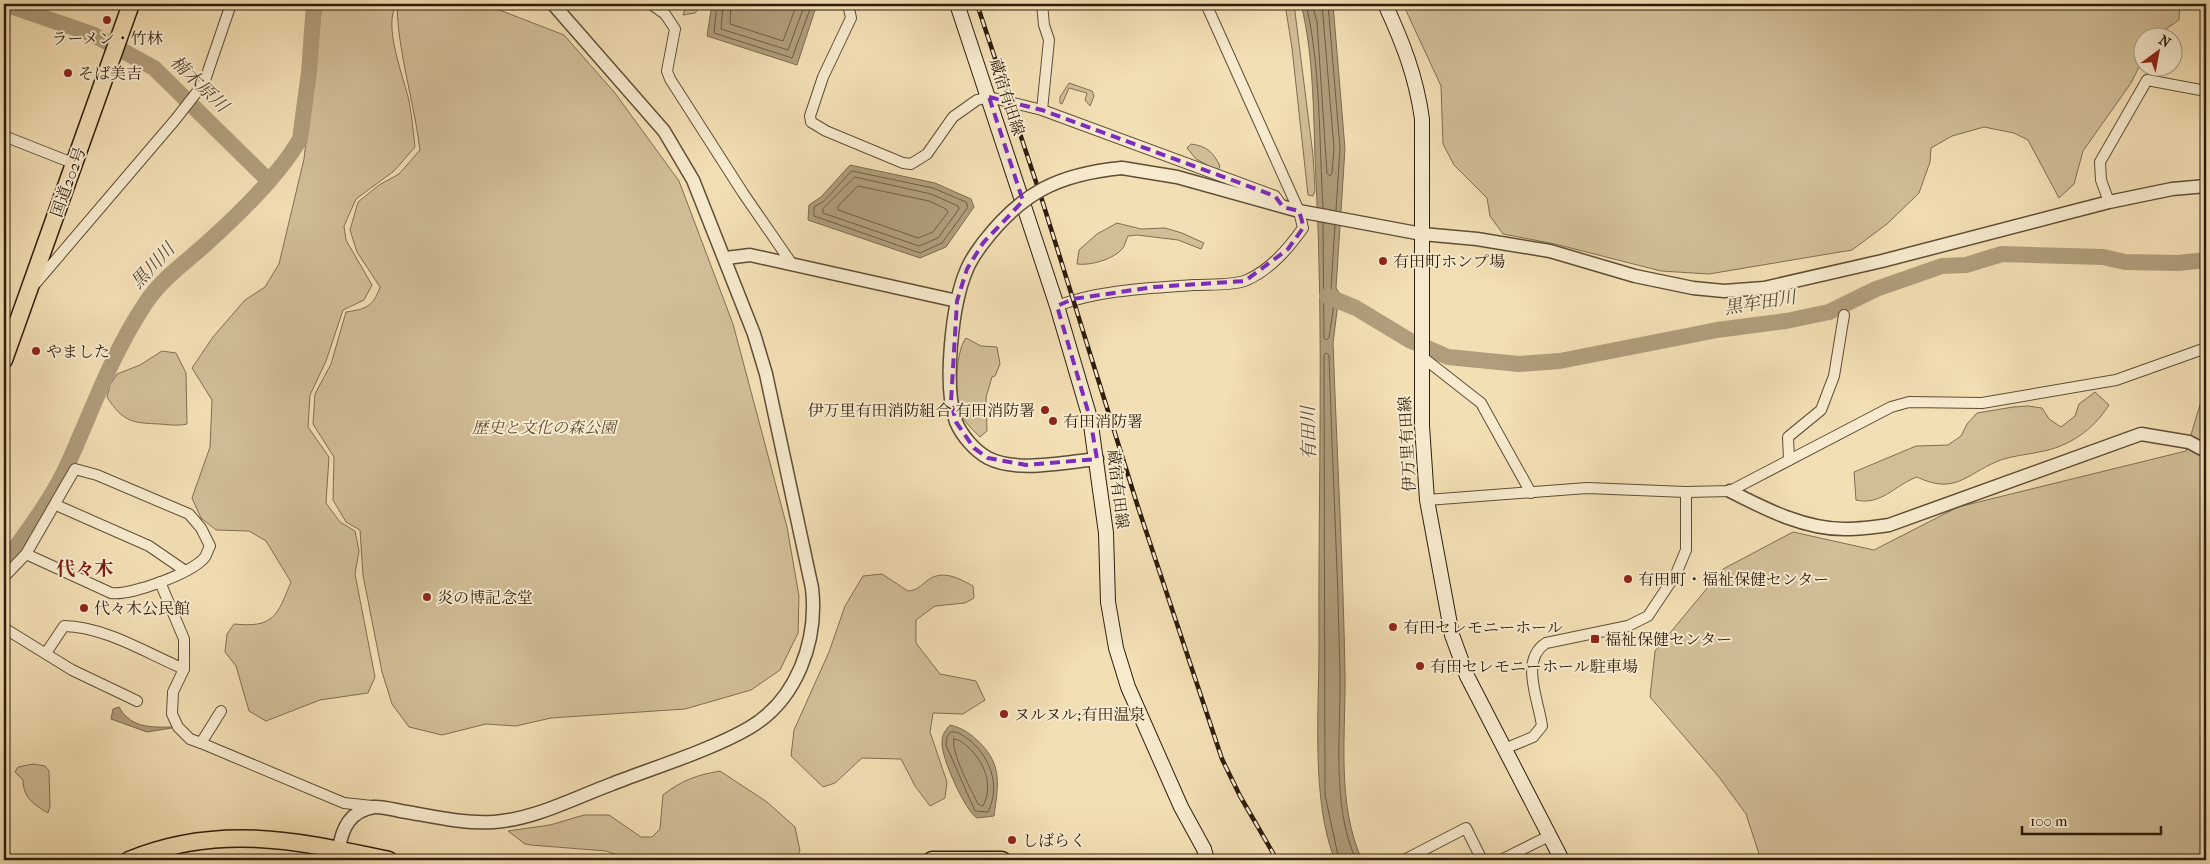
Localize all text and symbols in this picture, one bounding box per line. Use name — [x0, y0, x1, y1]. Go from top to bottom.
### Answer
marker: ラーメン・竹林 — [101, 14, 113, 26]
north arrow — [2132, 28, 2182, 78]
place label: ラーメン・竹林 — [51, 29, 164, 48]
text: N — [2156, 31, 2174, 52]
water label: 楠木原川 — [166, 51, 234, 118]
street label: 蔵宿有田線 — [986, 56, 1028, 138]
place label: そば美吉 — [78, 64, 142, 83]
marker: そば美吉 — [62, 67, 74, 79]
street label: 国道202号 — [47, 144, 89, 220]
water label: 黒川川 — [127, 238, 180, 293]
place label: 有田町ホンプ場 — [1393, 252, 1505, 271]
marker: 有田町ホンプ場 — [1377, 255, 1389, 267]
water label: 黒牟田川 — [1723, 287, 1799, 319]
place label: やました — [46, 342, 110, 361]
marker: やました — [30, 345, 42, 357]
street label: 伊万里有田線 — [1395, 396, 1419, 492]
place label: 伊万里有田消防組合 有田消防署 — [808, 401, 1035, 420]
marker: 伊万里有田消防組合 有田消防署 — [1039, 404, 1051, 416]
water label: 有田川 — [1298, 404, 1320, 460]
place label: 有田消防署 — [1063, 412, 1143, 431]
marker: 有田消防署 — [1047, 415, 1059, 427]
park label: 歴史と文化の森公園 — [472, 418, 619, 437]
street label: 蔵宿有田線 — [1104, 448, 1132, 530]
district label: 代々木 — [56, 558, 114, 580]
place label: 有田町・福祉保健センター — [1638, 570, 1829, 589]
marker: 有田町・福祉保健センター — [1622, 573, 1634, 585]
place label: 炎の博記念堂 — [437, 588, 533, 607]
marker: 炎の博記念堂 — [421, 591, 433, 603]
place label: 代々木公民館 — [94, 599, 190, 618]
marker: 代々木公民館 — [78, 602, 90, 614]
place label: 有田セレモニーホール — [1403, 618, 1563, 637]
marker: 有田セレモニーホール — [1387, 621, 1399, 633]
place label: 福祉保健センター — [1605, 630, 1732, 649]
marker: 福祉保健センター — [1589, 633, 1601, 645]
place label: 有田セレモニーホール駐車場 — [1430, 657, 1638, 676]
marker: 有田セレモニーホール駐車場 — [1414, 660, 1426, 672]
place label: ヌルヌル;有田温泉 — [1014, 705, 1145, 724]
marker: ヌルヌル;有田温泉 — [998, 708, 1010, 720]
scale bar — [2022, 804, 2161, 836]
text: 100 m — [2030, 812, 2068, 830]
place label: しばらく — [1022, 831, 1086, 850]
marker: しばらく — [1006, 834, 1018, 846]

